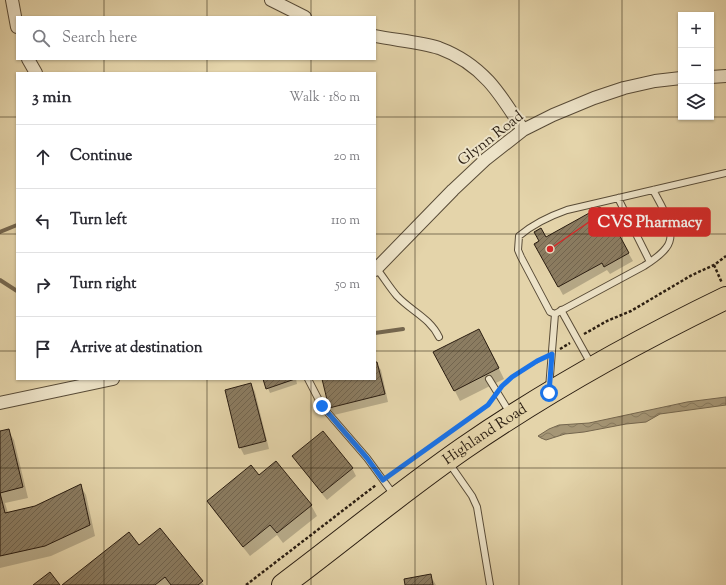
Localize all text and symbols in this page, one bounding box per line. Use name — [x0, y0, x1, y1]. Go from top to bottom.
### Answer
map controls — [678, 12, 714, 120]
button: + — [678, 12, 714, 48]
search box — [16, 16, 376, 60]
icon: search — [30, 27, 52, 49]
text: Search here — [62, 28, 137, 49]
button: − — [678, 48, 714, 84]
button: layers — [678, 84, 714, 120]
text: 3 min — [32, 86, 71, 110]
text: Walk · 180 m — [289, 89, 360, 107]
street label: Glynn Road — [454, 106, 529, 171]
icon: ahead — [32, 146, 54, 168]
text: Continue — [70, 146, 132, 167]
text: 20 m — [334, 148, 360, 166]
callout: CVS Pharmacy — [589, 208, 710, 236]
icon: left — [32, 210, 54, 232]
text: Turn left — [70, 210, 127, 231]
text: 110 m — [331, 212, 360, 230]
text: CVS Pharmacy — [597, 212, 703, 235]
icon: right — [32, 274, 54, 296]
text: Turn right — [70, 274, 136, 295]
text: 50 m — [335, 276, 360, 294]
icon: arrive — [32, 338, 54, 360]
text: Arrive at destination — [70, 338, 203, 359]
route start — [540, 384, 558, 402]
route end — [313, 397, 331, 415]
street label: Highland Road — [439, 398, 532, 470]

